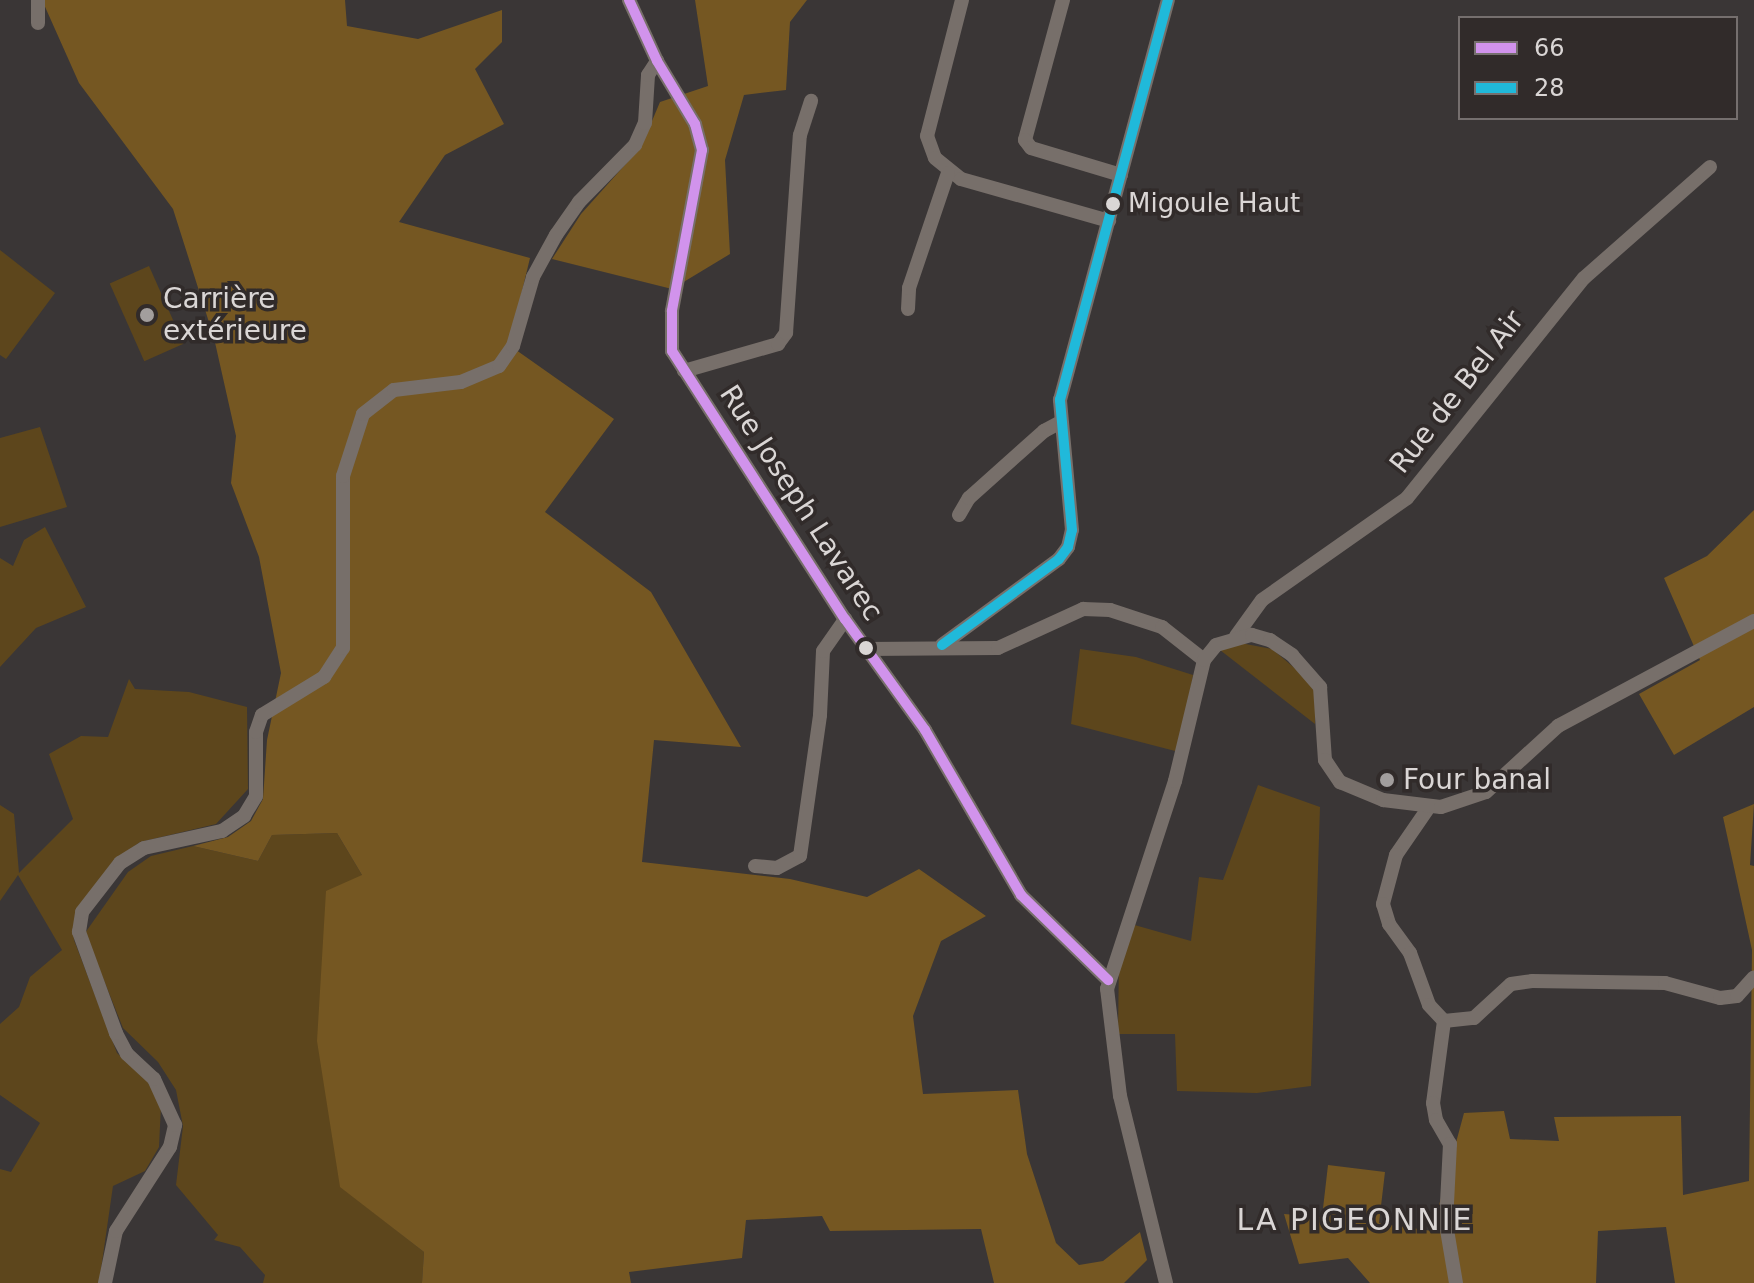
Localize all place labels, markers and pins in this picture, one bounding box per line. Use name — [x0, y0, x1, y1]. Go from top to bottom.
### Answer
place label: Migoule Haut — [1128, 188, 1300, 220]
marker: Migoule Haut — [1105, 196, 1121, 212]
place label: Carrière extérieure — [163, 282, 307, 348]
marker: Carrière extérieure — [138, 306, 156, 324]
unlabelled marker — [858, 640, 874, 656]
place label: Four banal — [1403, 763, 1551, 797]
marker: Four banal — [1378, 771, 1396, 789]

